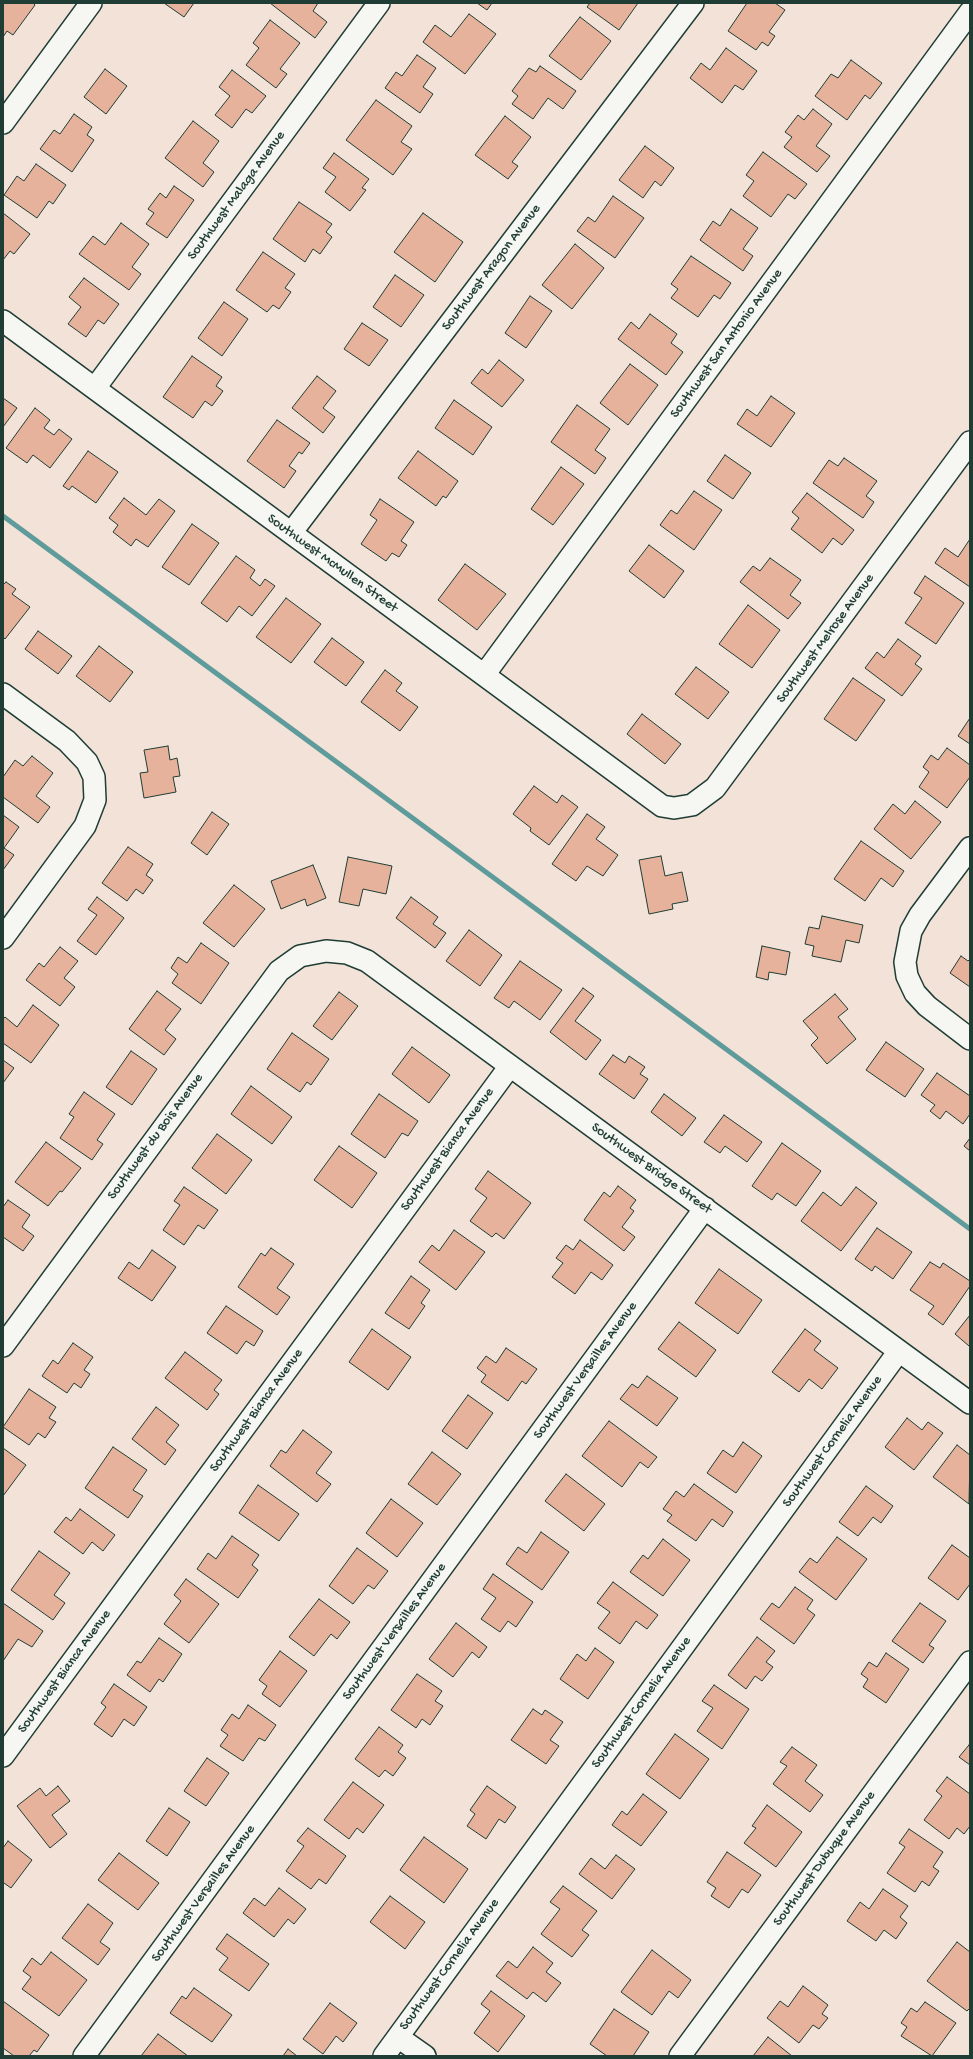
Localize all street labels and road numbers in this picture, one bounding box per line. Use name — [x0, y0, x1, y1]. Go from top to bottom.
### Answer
street label: Southwest Malaga Avenue — [185, 128, 289, 264]
street label: Southwest Aragon Avenue — [439, 201, 545, 335]
street label: Southwest San Antonio Avenue — [667, 266, 787, 422]
street label: Southwest McMullen Street — [263, 511, 401, 617]
street label: Southwest Melrose Avenue — [773, 571, 879, 707]
street label: Southwest du Bois Avenue — [105, 1071, 207, 1203]
street label: Southwest Bianca Avenue — [398, 1085, 498, 1215]
street label: Southwest Bridge Street — [587, 1120, 715, 1218]
street label: Southwest Versailles Avenue — [531, 1299, 641, 1443]
street label: Southwest Bianca Avenue — [207, 1346, 307, 1476]
street label: Southwest Cornelia Avenue — [780, 1373, 886, 1511]
street label: Southwest Versailles Avenue — [340, 1560, 450, 1704]
street label: Southwest Bianca Avenue — [15, 1607, 115, 1737]
street label: Southwest Cornelia Avenue — [589, 1634, 695, 1772]
street label: Southwest Dubuque Avenue — [770, 1788, 880, 1930]
street label: Southwest Versailles Avenue — [149, 1822, 259, 1966]
street label: Southwest Cornelia Avenue — [397, 1896, 503, 2034]

